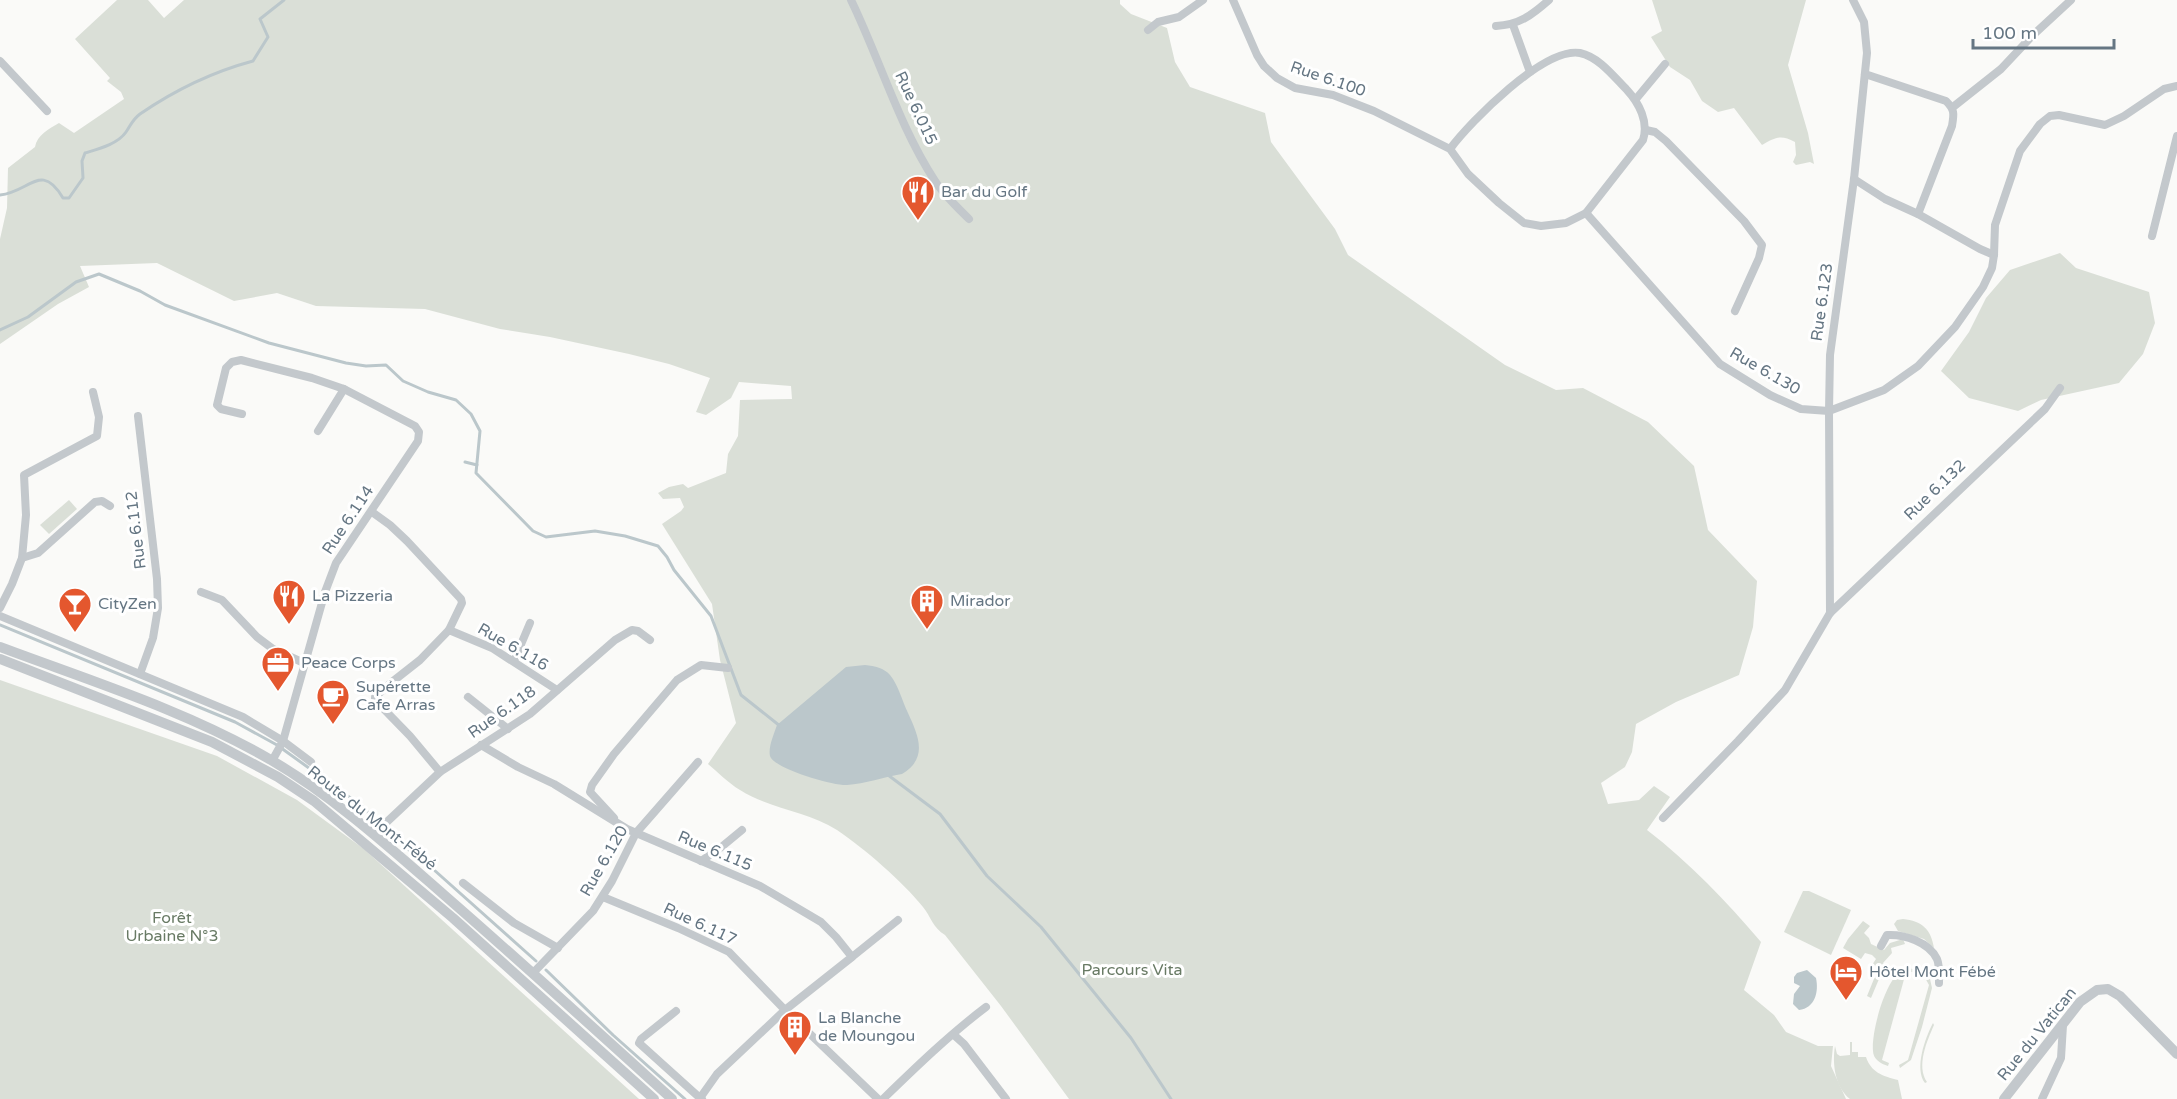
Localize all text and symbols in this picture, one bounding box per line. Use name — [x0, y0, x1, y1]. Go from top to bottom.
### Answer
scale bar — [1973, 12, 2114, 50]
text: 100 m — [1982, 22, 2037, 44]
street label: Rue 6.100 — [1288, 57, 1368, 101]
street label: Rue 6.015 — [890, 68, 942, 148]
restaurant icon: Bar du Golf — [900, 174, 936, 221]
place label: Bar du Golf — [941, 182, 1028, 202]
street label: Rue 6.123 — [1807, 262, 1837, 342]
street label: Rue 6.130 — [1726, 343, 1804, 399]
street label: Rue 6.132 — [1900, 455, 1970, 525]
street label: Rue 6.114 — [318, 482, 378, 558]
street label: Rue 6.112 — [121, 490, 151, 570]
restaurant icon: La Pizzeria — [271, 578, 307, 625]
building icon: Mirador — [909, 583, 945, 630]
bar icon: CityZen — [57, 586, 93, 633]
place label: La Pizzeria — [312, 586, 393, 606]
place label: Mirador — [950, 591, 1011, 611]
place label: CityZen — [98, 594, 157, 614]
street label: Rue 6.116 — [474, 619, 552, 675]
office icon: Peace Corps — [260, 645, 296, 692]
place label: Peace Corps — [301, 653, 396, 673]
place label: Supérette Cafe Arras — [356, 677, 436, 715]
cafe icon: Supérette Cafe Arras — [315, 678, 351, 725]
street label: Rue 6.118 — [464, 681, 540, 743]
street label: Route du Mont-Fébé — [303, 761, 441, 875]
street label: Rue 6.120 — [576, 822, 632, 900]
street label: Rue 6.115 — [675, 826, 755, 876]
street label: Rue 6.117 — [660, 898, 740, 950]
park label: Forêt Urbaine N°3 — [126, 908, 218, 946]
hotel icon: Hôtel Mont Fébé — [1828, 954, 1864, 1001]
park label: Parcours Vita — [1081, 960, 1183, 980]
place label: Hôtel Mont Fébé — [1869, 962, 1996, 982]
street label: Rue du Vatican — [1993, 983, 2081, 1085]
place label: La Blanche de Moungou — [818, 1008, 915, 1046]
building icon: La Blanche de Moungou — [777, 1009, 813, 1056]

